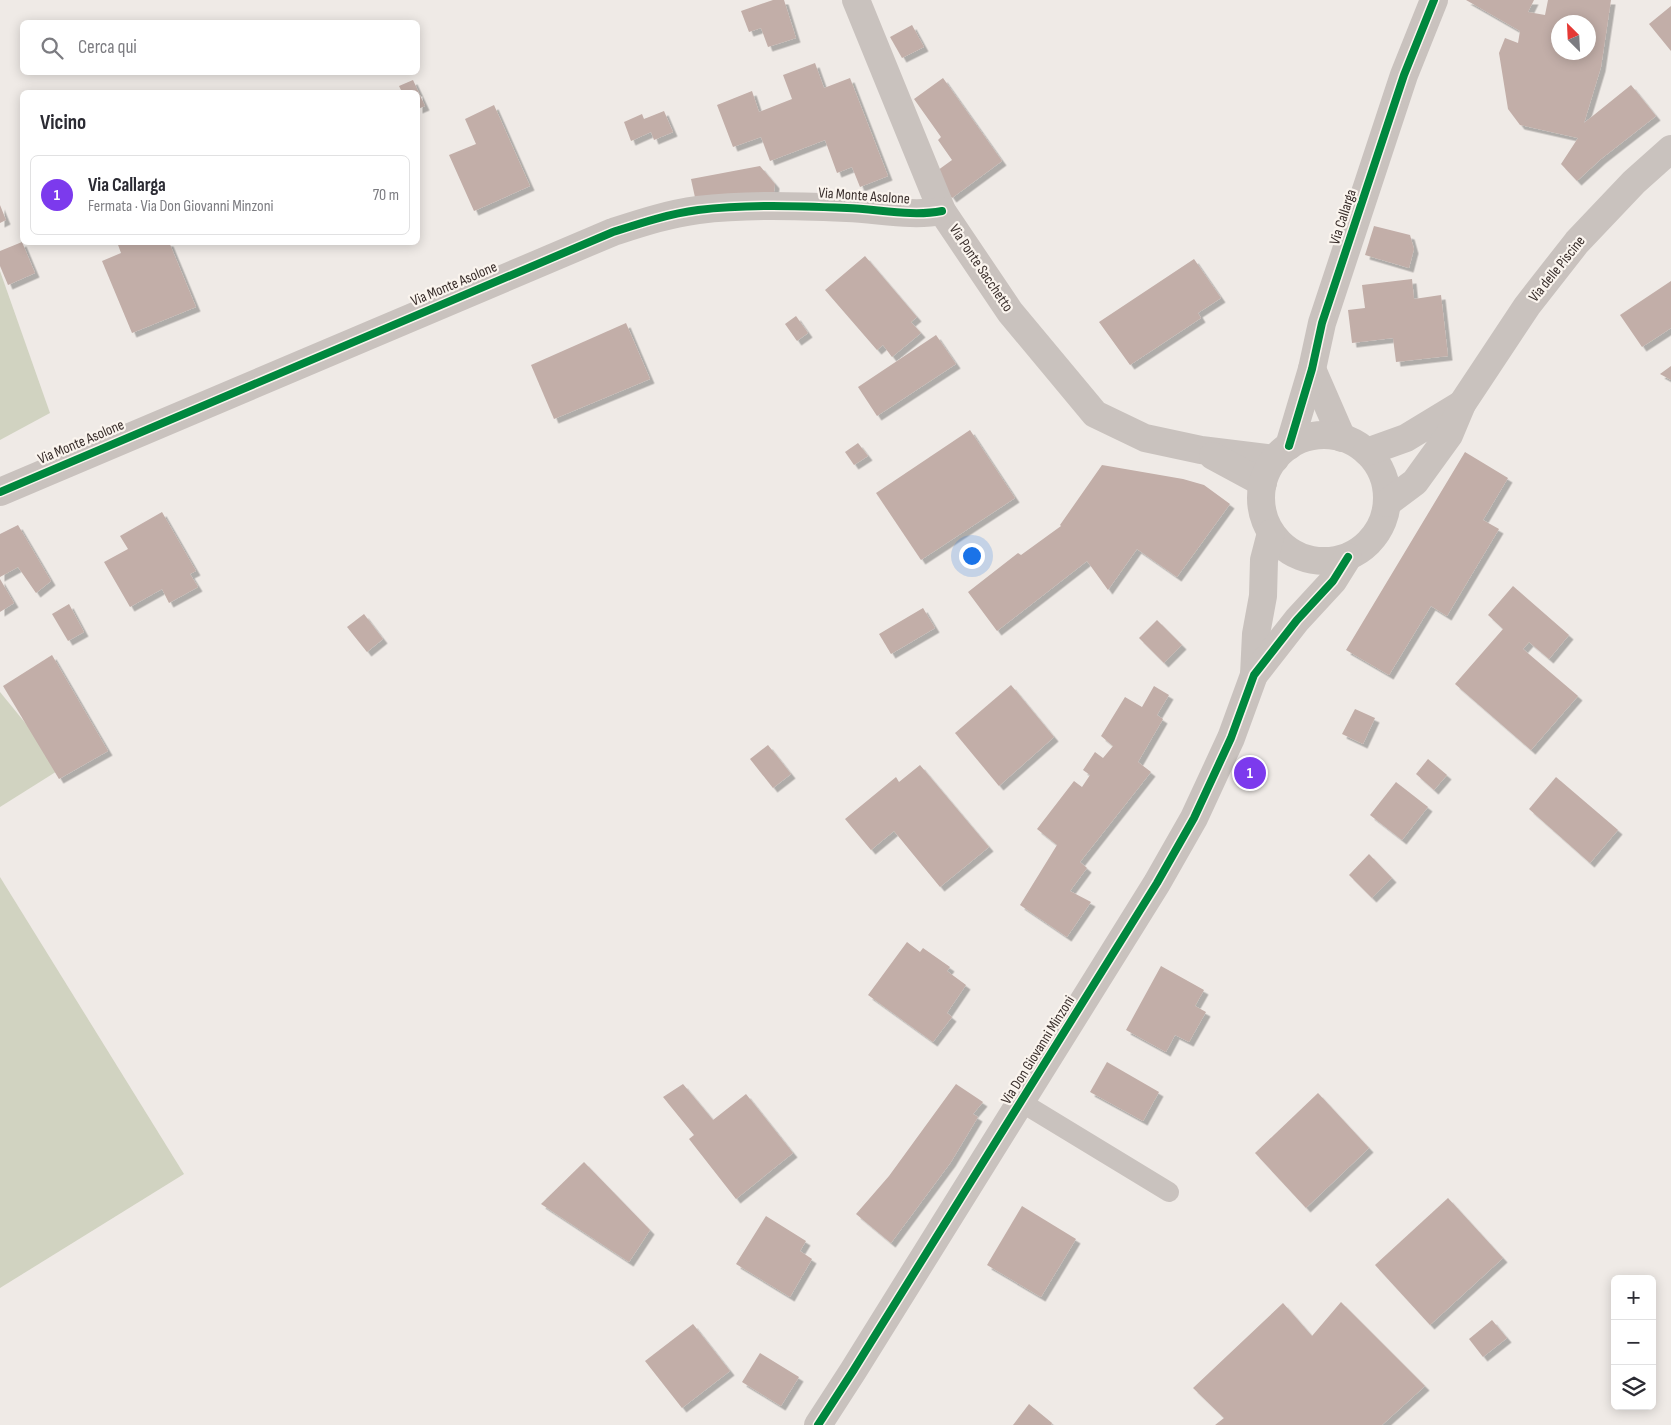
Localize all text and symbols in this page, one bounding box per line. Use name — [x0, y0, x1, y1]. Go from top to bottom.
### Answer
north arrow — [1551, 15, 1596, 60]
search box — [20, 20, 420, 75]
icon: search — [38, 34, 66, 62]
text: Cerca qui — [78, 36, 137, 59]
text: Vicino — [40, 110, 86, 135]
text: Via Callarga — [88, 174, 166, 197]
street label: Via Monte Asolone — [818, 183, 910, 209]
text: 1 — [54, 186, 60, 205]
text: 70 m — [373, 186, 399, 205]
street label: Via Callarga — [1325, 187, 1361, 247]
text: Fermata · Via Don Giovanni Minzoni — [88, 197, 273, 216]
street label: Via Ponte Sacchetto — [945, 221, 1017, 315]
street label: Via delle Piscine — [1525, 232, 1589, 306]
street label: Via Monte Asolone — [408, 257, 500, 311]
street label: Via Monte Asolone — [35, 415, 127, 469]
your location — [959, 543, 985, 569]
pin: 1 — [1234, 754, 1266, 792]
street label: Via Don Giovanni Minzoni — [997, 992, 1079, 1108]
map controls — [1611, 1275, 1656, 1410]
button: + — [1611, 1275, 1656, 1320]
button: − — [1611, 1320, 1656, 1365]
button: layers — [1611, 1365, 1656, 1410]

